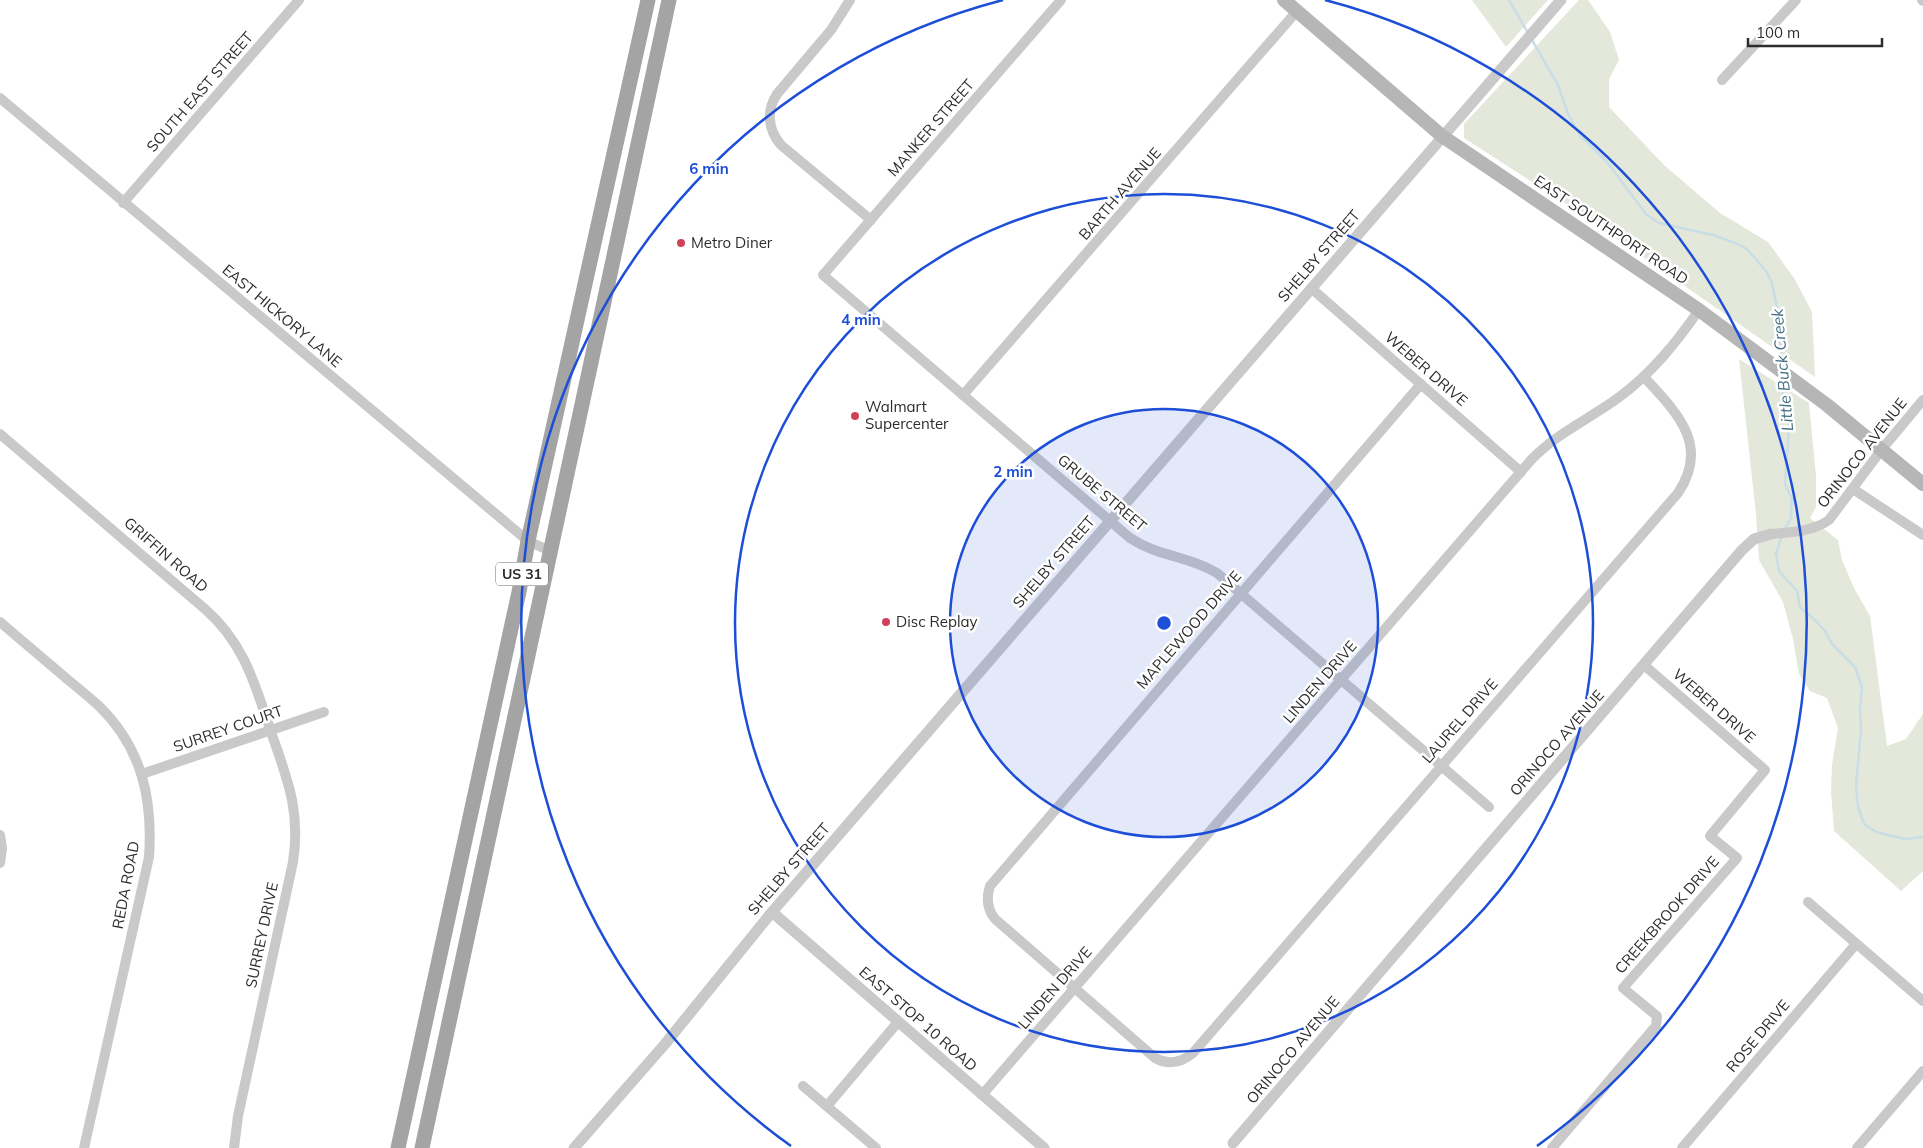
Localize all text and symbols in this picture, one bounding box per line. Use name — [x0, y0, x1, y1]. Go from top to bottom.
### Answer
scale bar — [1748, 15, 1882, 47]
text: 100 m — [1756, 23, 1800, 42]
street label: SOUTH EAST STREET — [142, 28, 257, 156]
street label: MANKER STREET — [883, 75, 978, 180]
street label: BARTH AVENUE — [1074, 143, 1165, 244]
text: 6 min — [689, 159, 729, 178]
street label: EAST SOUTHPORT ROAD — [1530, 171, 1692, 288]
street label: SHELBY STREET — [1273, 206, 1364, 306]
place label: Metro Diner — [691, 233, 773, 252]
marker: Metro Diner — [675, 237, 687, 249]
street label: EAST HICKORY LANE — [219, 260, 346, 371]
water label: Little Buck Creek — [1767, 307, 1797, 432]
text: 4 min — [841, 310, 881, 329]
street label: WEBER DRIVE — [1381, 327, 1472, 410]
street label: ORINOCO AVENUE — [1813, 394, 1911, 512]
place label: Walmart Supercenter — [865, 397, 949, 433]
marker: Walmart Supercenter — [849, 410, 861, 422]
street label: GRUBE STREET — [1054, 450, 1151, 535]
text: 2 min — [993, 462, 1033, 481]
street label: SHELBY STREET — [1008, 512, 1099, 612]
street label: GRIFFIN ROAD — [120, 513, 212, 596]
road number: US 31 — [496, 562, 548, 586]
street label: MAPLEWOOD DRIVE — [1132, 567, 1245, 693]
place label: Disc Replay — [896, 612, 977, 631]
centre of rings — [1155, 614, 1173, 632]
marker: Disc Replay — [880, 616, 892, 628]
street label: LINDEN DRIVE — [1279, 636, 1361, 727]
street label: WEBER DRIVE — [1669, 664, 1760, 747]
street label: LAUREL DRIVE — [1418, 674, 1502, 767]
street label: ORINOCO AVENUE — [1505, 686, 1608, 800]
street label: SURREY COURT — [171, 701, 285, 756]
street label: SHELBY STREET — [743, 819, 834, 919]
street label: REDA ROAD — [108, 839, 143, 930]
street label: CREEKBROOK DRIVE — [1610, 852, 1723, 977]
street label: SURREY DRIVE — [241, 880, 282, 989]
street label: LINDEN DRIVE — [1014, 942, 1096, 1033]
street label: EAST STOP 10 ROAD — [855, 962, 981, 1075]
street label: ORINOCO AVENUE — [1242, 992, 1343, 1107]
street label: ROSE DRIVE — [1722, 995, 1794, 1076]

